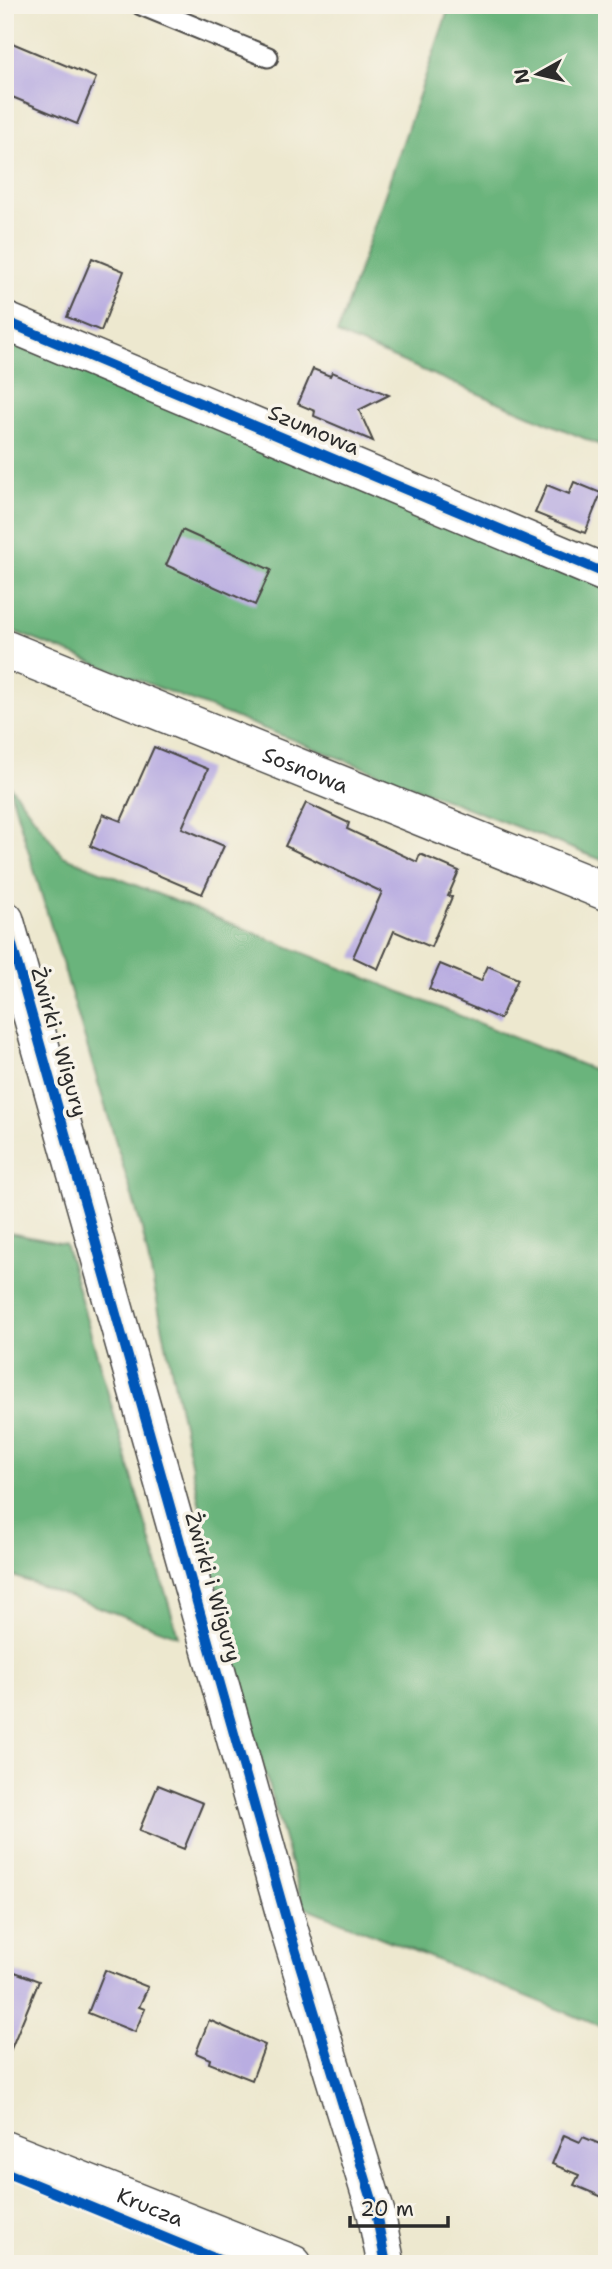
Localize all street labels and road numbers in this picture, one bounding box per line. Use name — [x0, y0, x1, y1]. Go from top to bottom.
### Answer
street label: Szumowa — [264, 398, 364, 462]
street label: Sosnowa — [258, 740, 353, 800]
street label: Żwirki i Wigury — [24, 964, 94, 1120]
street label: Żwirki i Wigury — [178, 1509, 248, 1665]
street label: Krucza — [113, 2182, 188, 2233]

